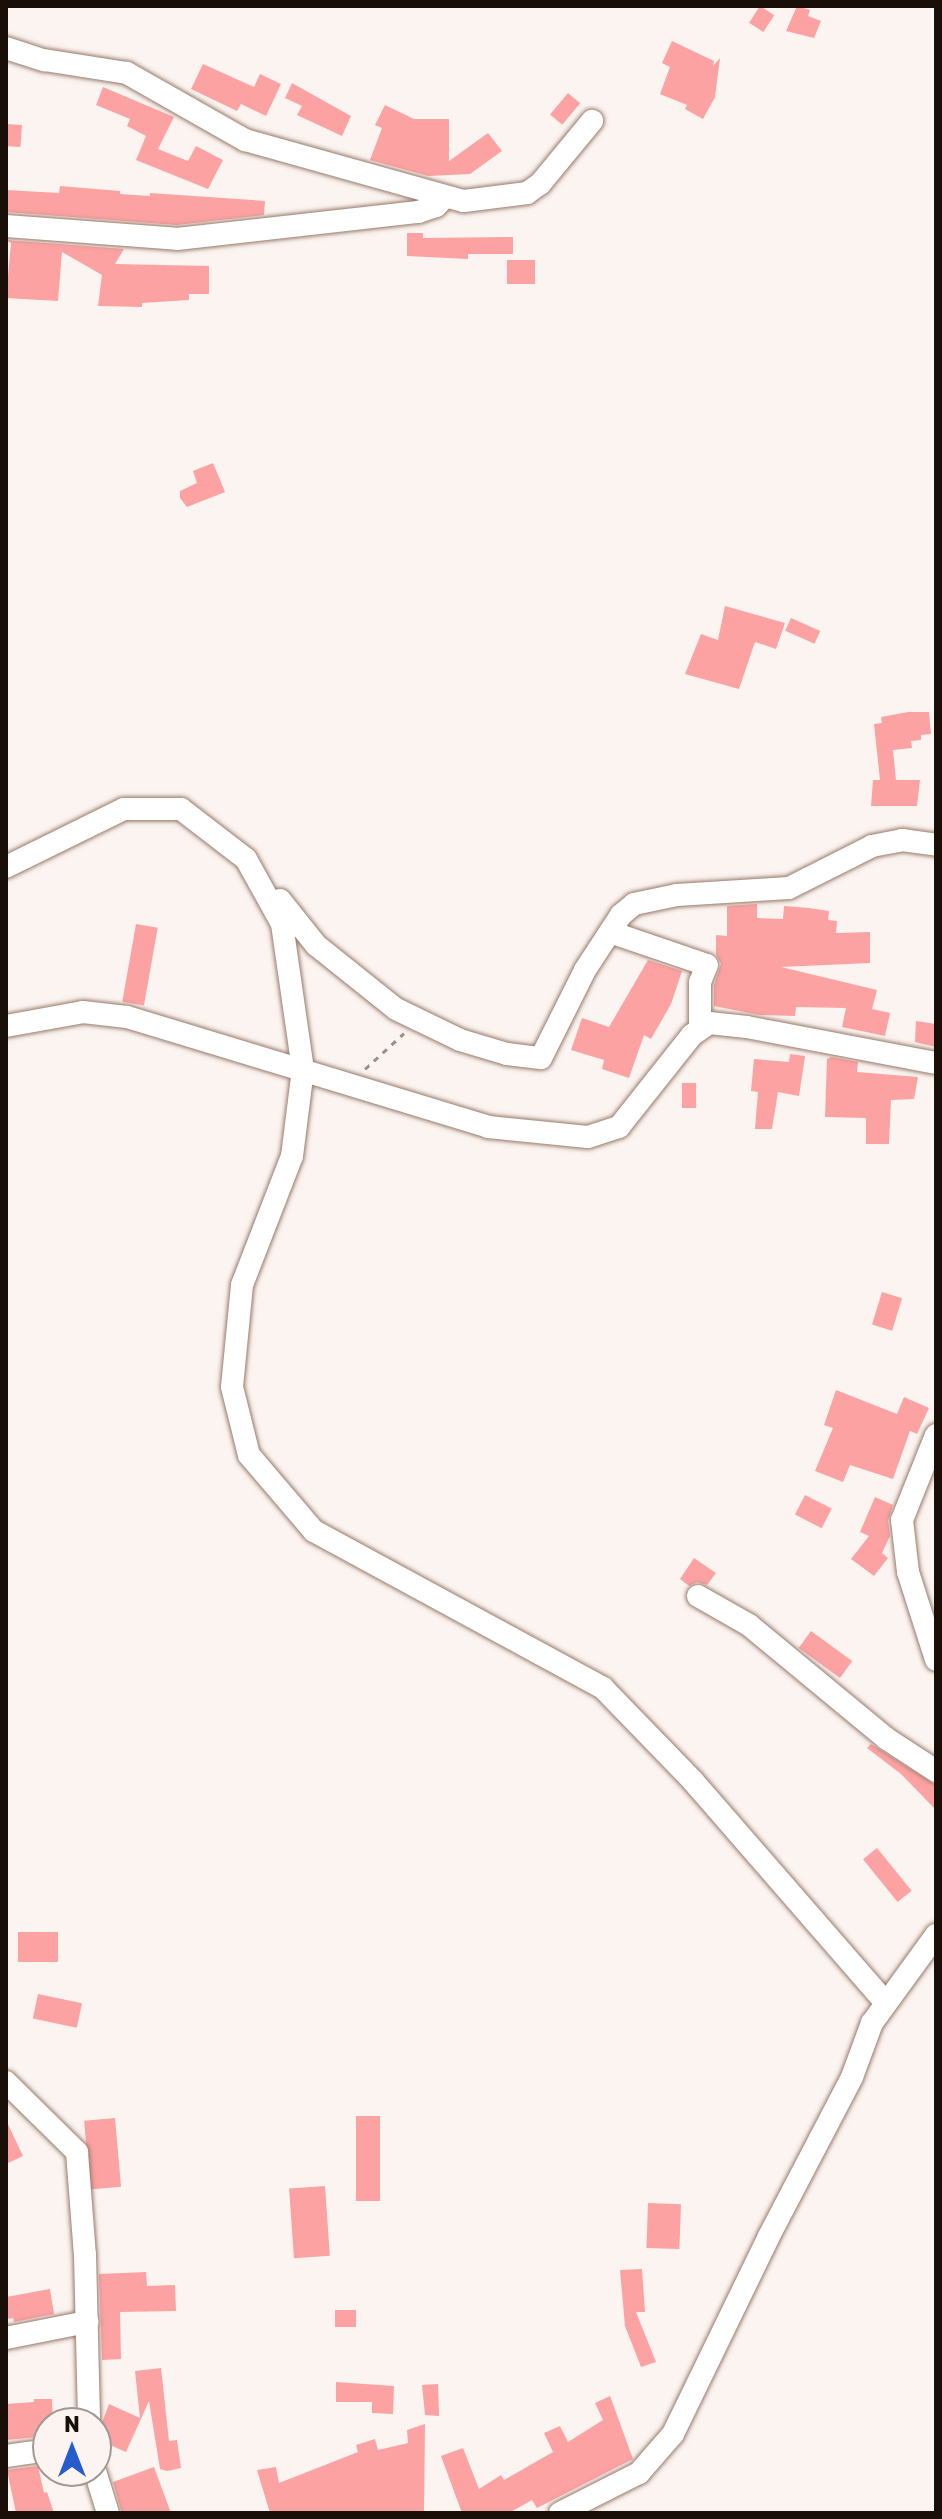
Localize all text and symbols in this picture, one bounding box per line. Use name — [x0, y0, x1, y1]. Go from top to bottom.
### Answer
north arrow — [32, 2407, 112, 2487]
text: N — [64, 2411, 80, 2438]

